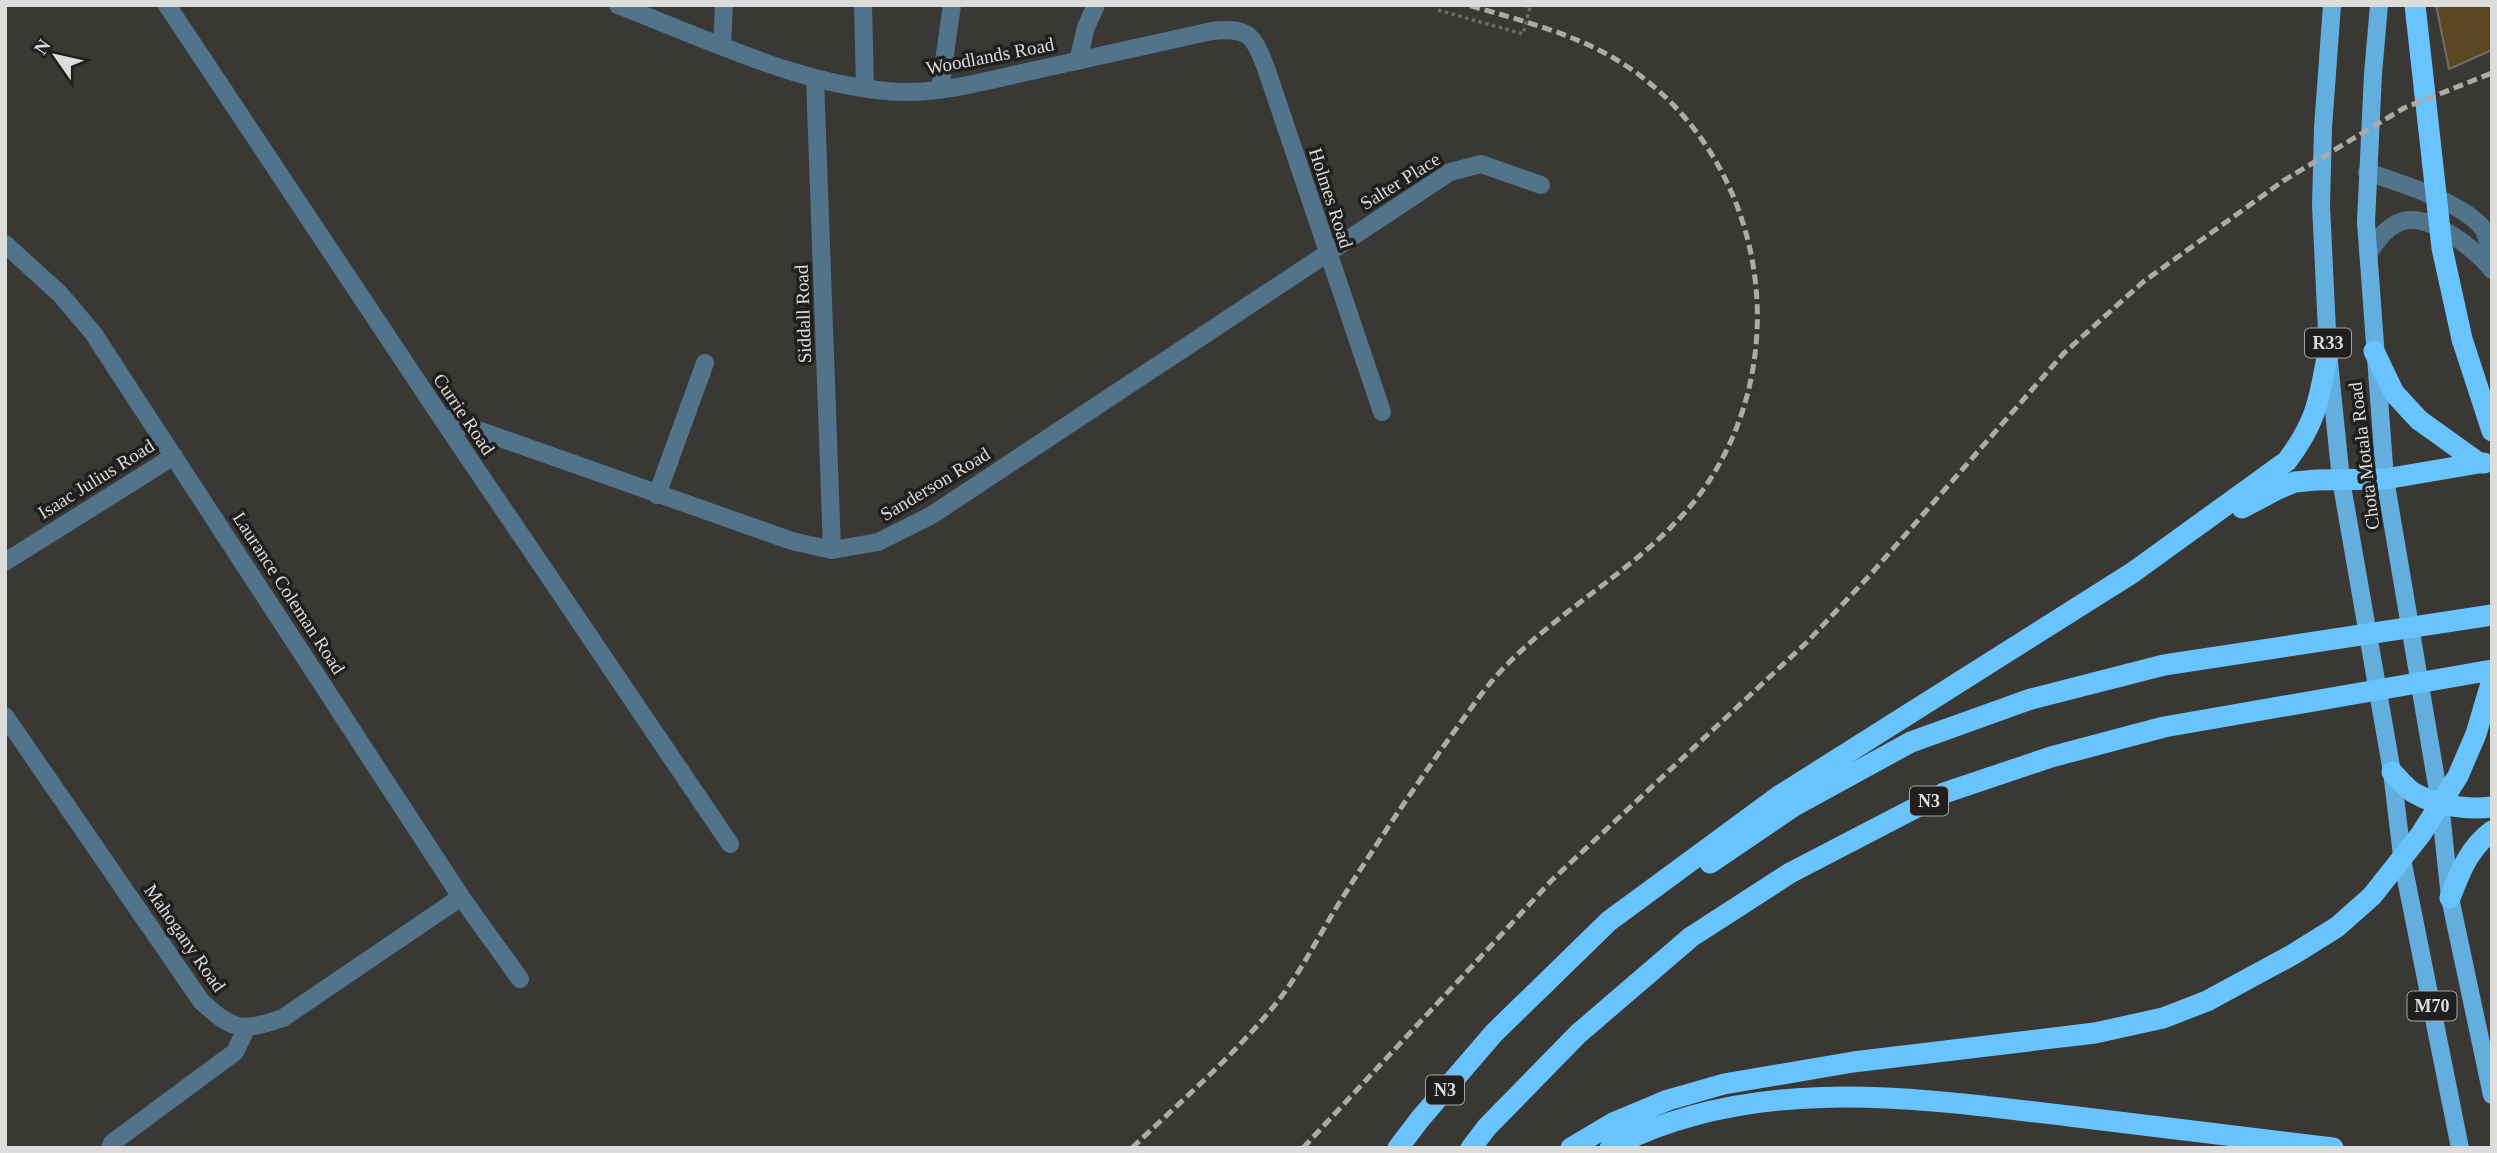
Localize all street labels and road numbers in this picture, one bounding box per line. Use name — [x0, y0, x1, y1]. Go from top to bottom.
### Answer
street label: Woodlands Road — [924, 33, 1056, 79]
street label: Holmes Road — [1305, 145, 1357, 251]
street label: Salter Place — [1356, 148, 1444, 214]
street label: Siddall Road — [791, 264, 815, 364]
road number: R33 — [2305, 328, 2351, 358]
street label: Currie Road — [429, 369, 499, 459]
street label: Chota Motala Road — [2344, 380, 2383, 531]
street label: Isaac Julius Road — [34, 435, 158, 523]
street label: Sanderson Road — [876, 443, 994, 525]
street label: Laurance Coleman Road — [229, 508, 350, 678]
road number: N3 — [1910, 786, 1948, 816]
street label: Mahogany Road — [140, 880, 230, 996]
road number: M70 — [2408, 992, 2456, 1021]
road number: N3 — [1426, 1076, 1464, 1105]

